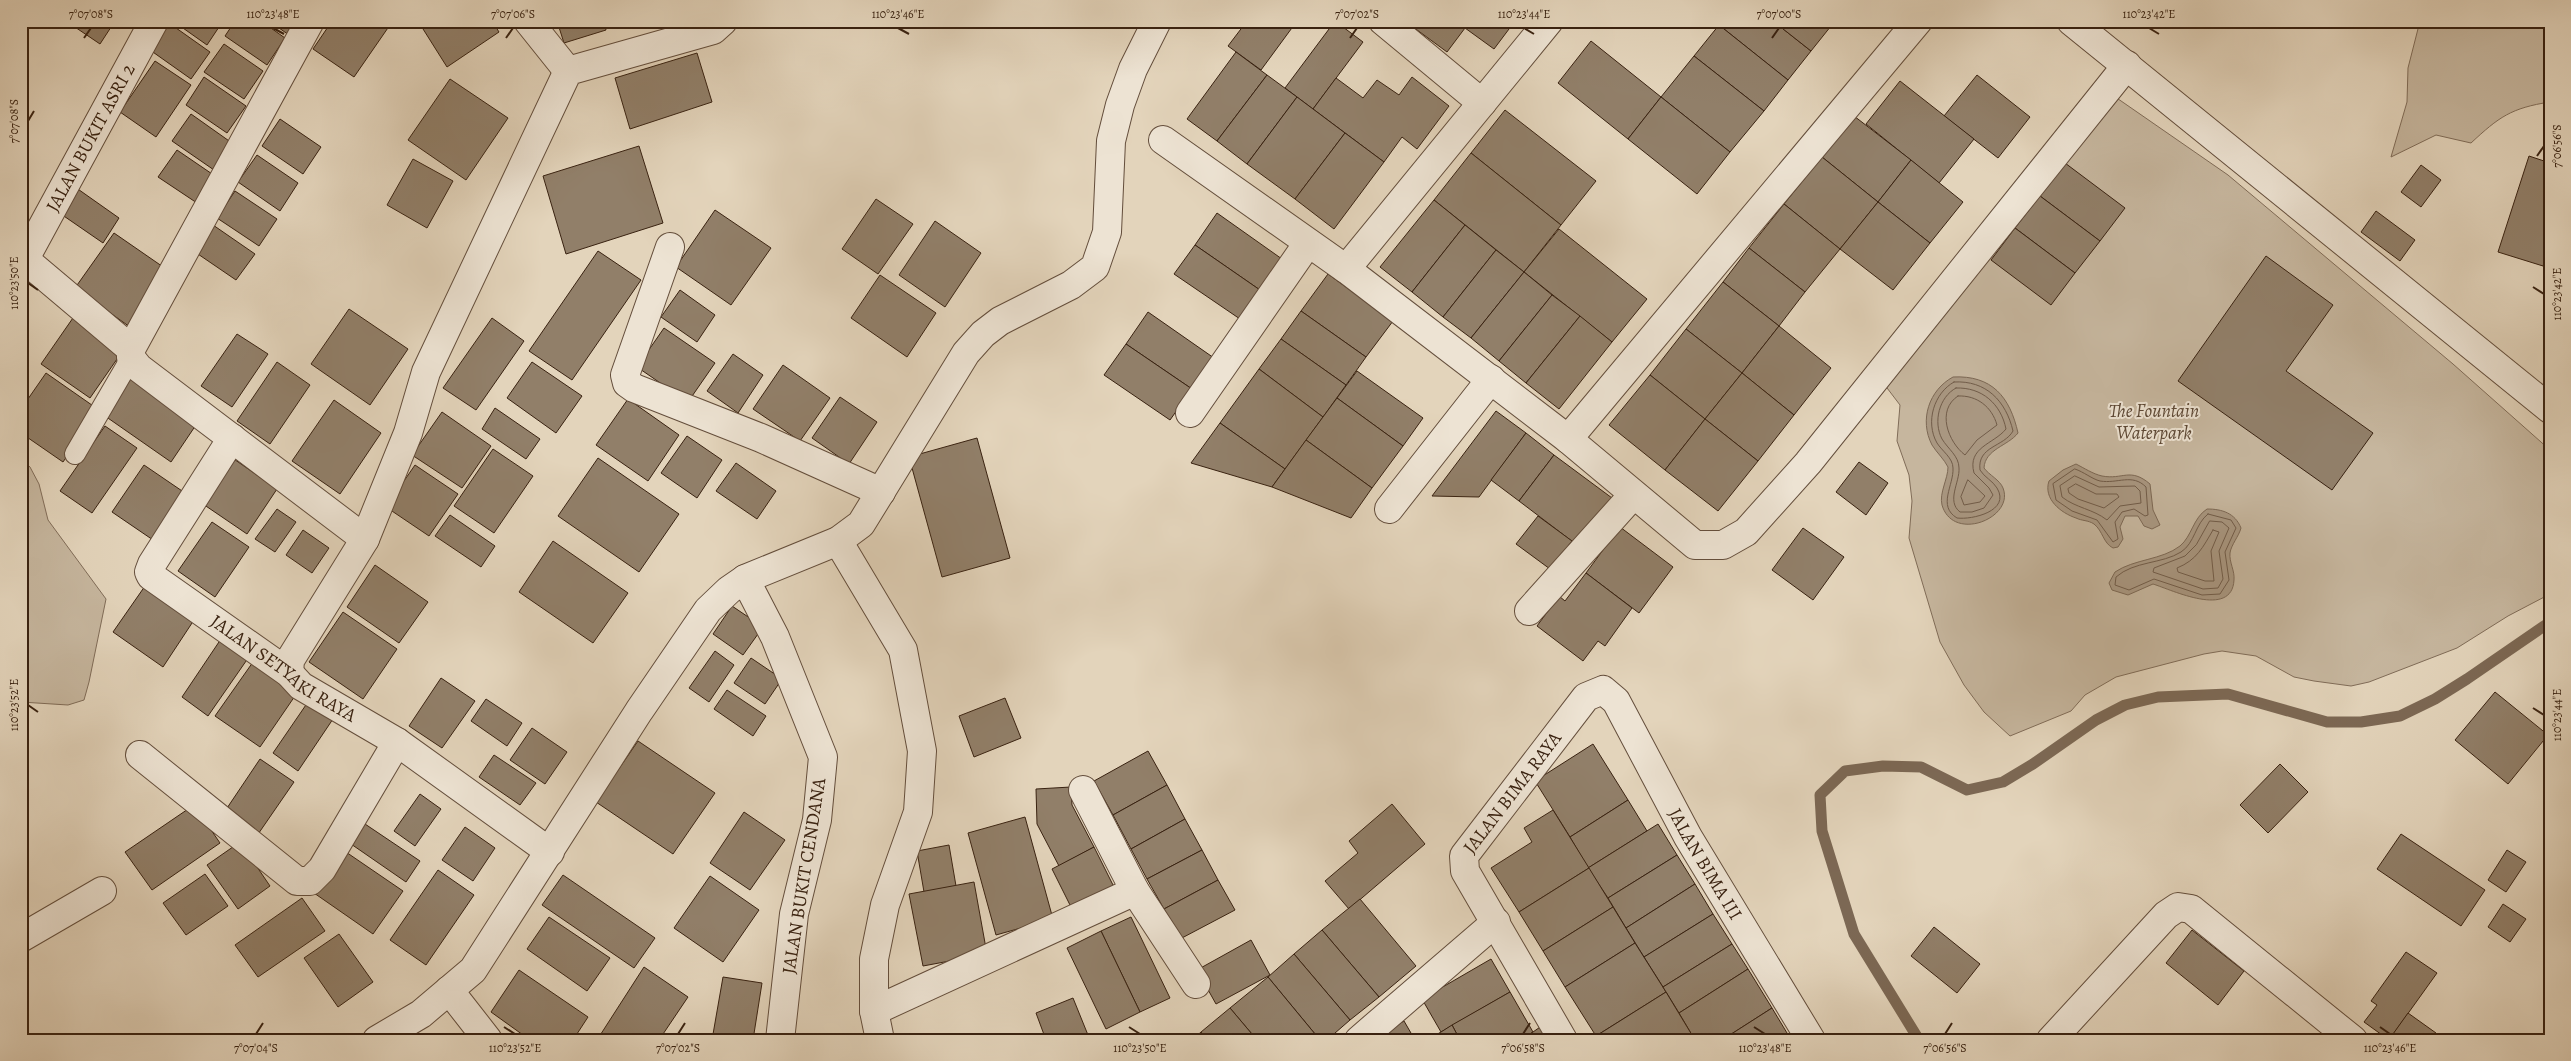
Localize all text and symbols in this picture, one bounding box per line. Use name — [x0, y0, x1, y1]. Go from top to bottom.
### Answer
text: 7°07'08"S — [69, 6, 113, 22]
text: 110°23'48"E — [247, 6, 299, 22]
text: 7°07'06"S — [491, 6, 535, 22]
text: 110°23'46"E — [872, 6, 924, 22]
text: 7°07'02"S — [1335, 6, 1379, 22]
text: 110°23'44"E — [1498, 6, 1550, 22]
text: 7°07'00"S — [1757, 6, 1801, 22]
text: 110°23'42"E — [2123, 6, 2175, 22]
street label: JALAN BUKIT ASRI 2 — [40, 59, 141, 217]
text: 7°07'08"S — [6, 99, 22, 143]
text: 7°06'56"S — [2549, 124, 2565, 168]
text: 110°23'50"E — [6, 256, 22, 310]
text: 110°23'42"E — [2549, 268, 2565, 320]
park label: The Fountain Waterpark — [2109, 398, 2199, 446]
street label: JALAN SETYAKI RAYA — [205, 609, 362, 729]
text: 110°23'52"E — [6, 679, 22, 731]
text: 110°23'44"E — [2549, 689, 2565, 741]
street label: JALAN BIMA RAYA — [1457, 726, 1568, 859]
street label: JALAN BUKIT CENDANA — [776, 775, 832, 976]
street label: JALAN BIMA III — [1662, 804, 1748, 925]
text: 7°07'04"S — [234, 1040, 278, 1056]
text: 110°23'52"E — [489, 1040, 541, 1056]
text: 7°07'02"S — [656, 1040, 700, 1056]
text: 110°23'50"E — [1113, 1040, 1167, 1056]
text: 7°06'58"S — [1501, 1040, 1545, 1056]
text: 110°23'48"E — [1739, 1040, 1791, 1056]
text: 7°06'56"S — [1923, 1040, 1967, 1056]
text: 110°23'46"E — [2364, 1040, 2416, 1056]

